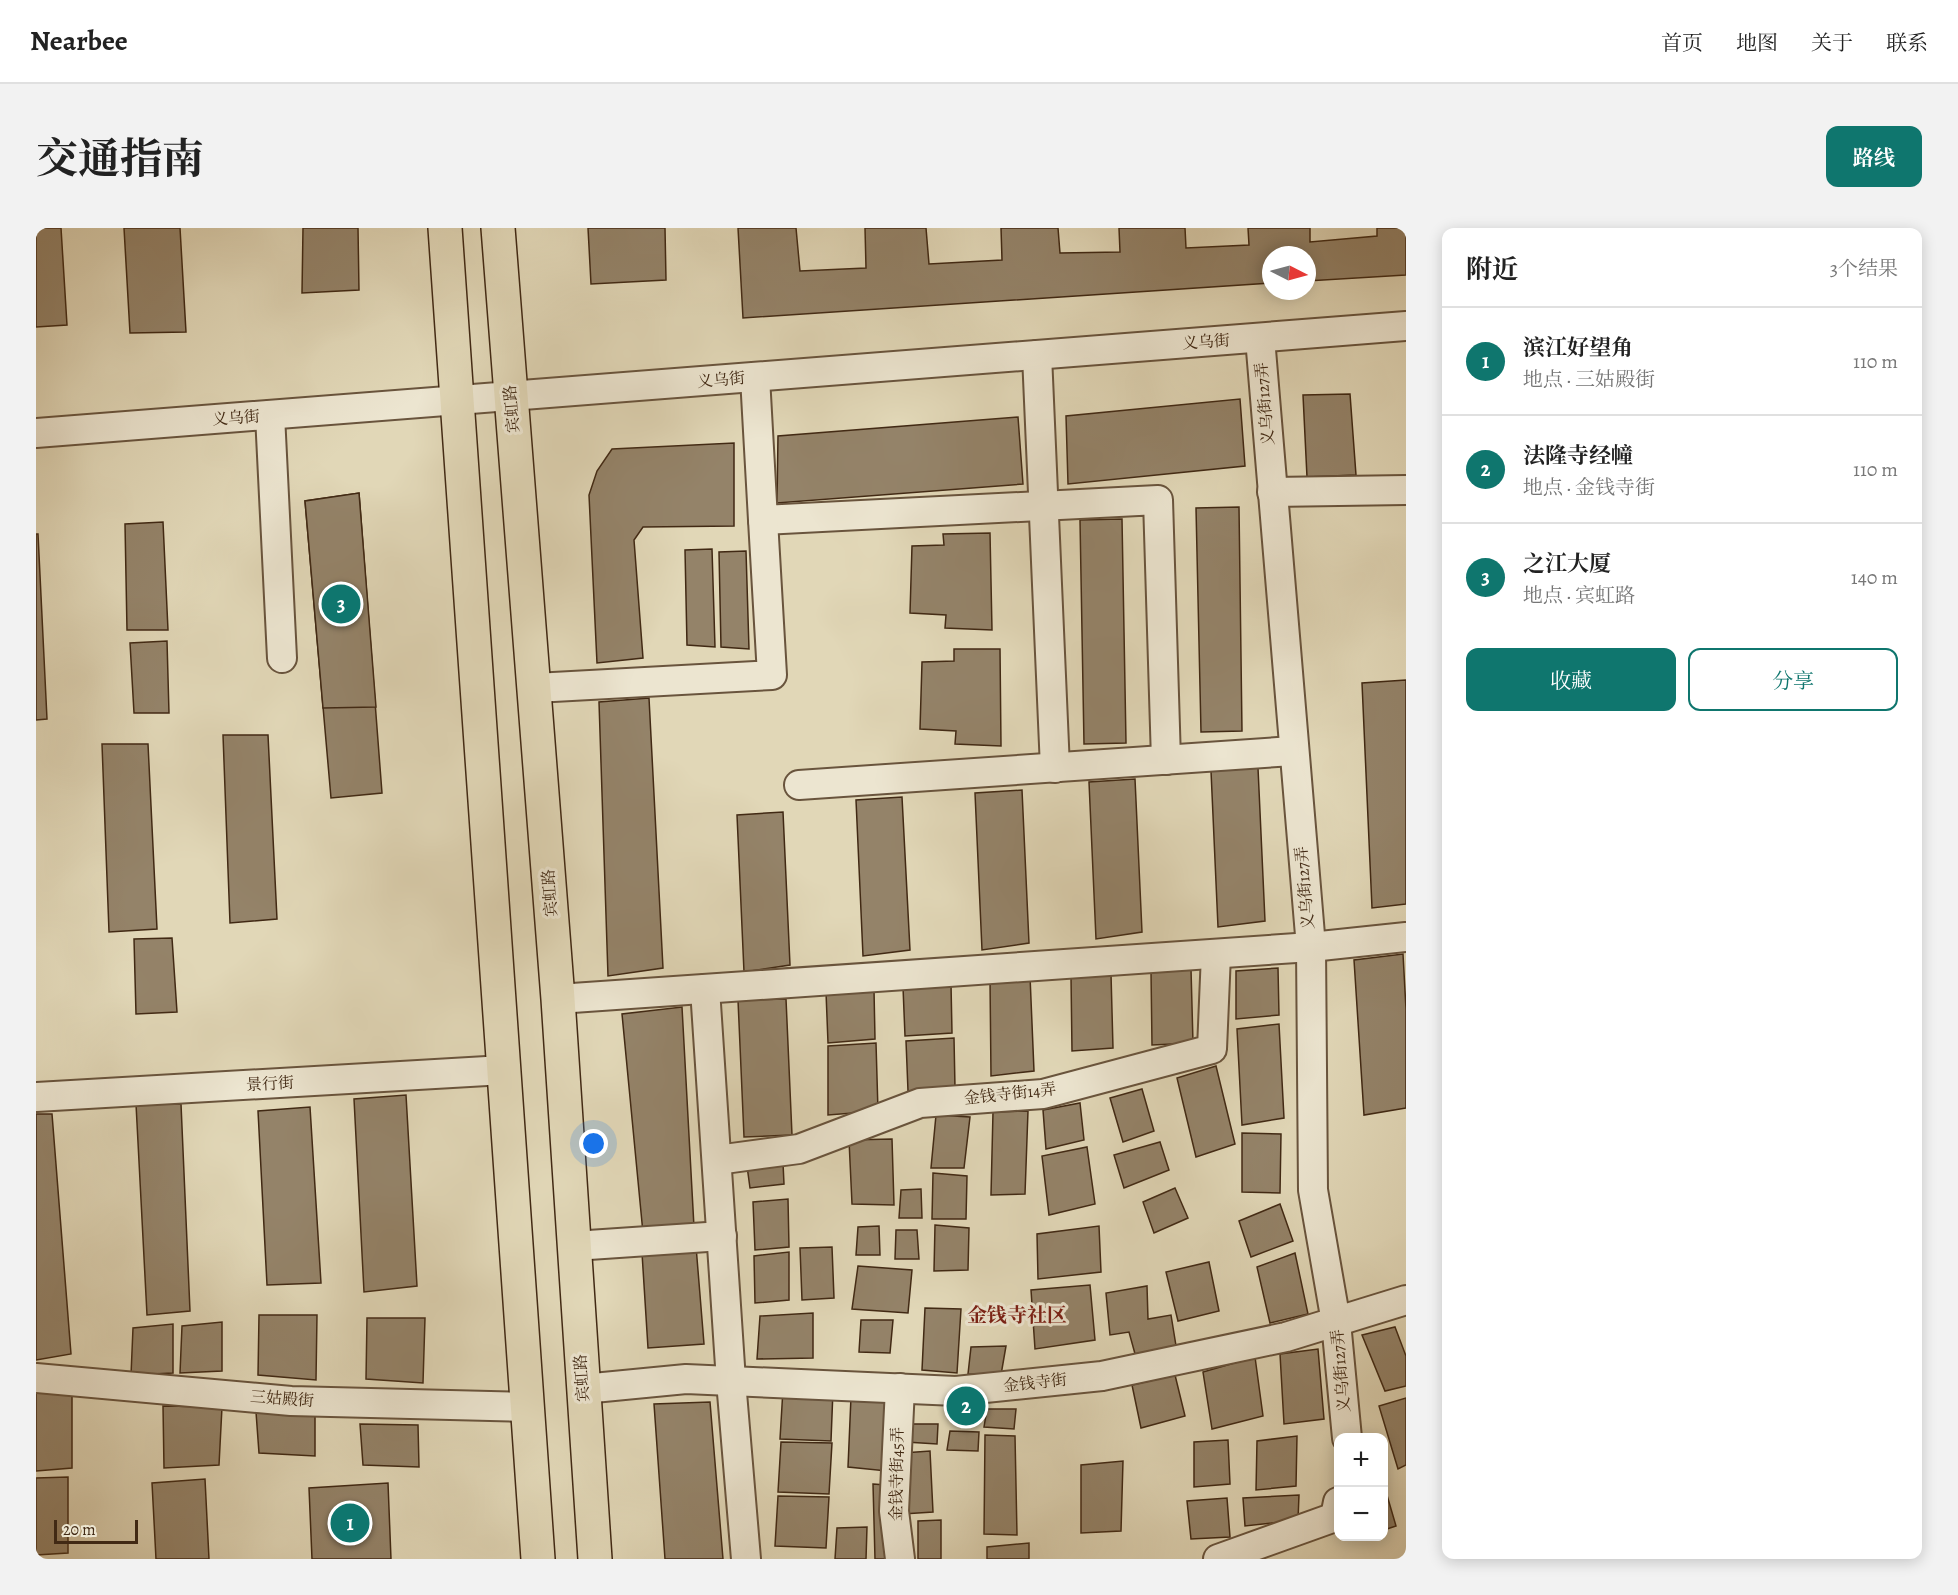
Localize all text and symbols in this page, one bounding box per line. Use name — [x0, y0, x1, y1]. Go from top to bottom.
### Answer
text: Nearbee — [30, 22, 128, 60]
text: 首页 — [1661, 29, 1703, 57]
text: 地图 — [1736, 29, 1778, 57]
text: 关于 — [1811, 29, 1853, 57]
text: 联系 — [1886, 29, 1928, 57]
button: 路线 — [1826, 126, 1922, 187]
text: 交通指南 — [36, 130, 204, 187]
north arrow — [1262, 246, 1316, 300]
text: 附近 — [1466, 252, 1518, 287]
text: 3个结果 — [1830, 255, 1898, 282]
street label: 义乌街 — [1181, 329, 1231, 355]
text: 滨江好望角 — [1523, 333, 1633, 363]
text: 1 — [1482, 348, 1489, 375]
text: 110 m — [1853, 348, 1898, 375]
street label: 义乌街127弄 — [1250, 361, 1280, 447]
text: 地点 · 三姑殿街 — [1523, 366, 1655, 393]
street label: 义乌街 — [696, 367, 746, 393]
street label: 宾虹路 — [499, 384, 525, 434]
street label: 义乌街 — [211, 405, 261, 431]
text: 法隆寺经幢 — [1523, 441, 1633, 471]
text: 2 — [1481, 456, 1490, 483]
text: 110 m — [1853, 456, 1898, 483]
text: 地点 · 金钱寺街 — [1523, 474, 1655, 501]
text: 之江大厦 — [1523, 549, 1611, 579]
text: 3 — [1481, 564, 1490, 591]
text: 140 m — [1851, 564, 1898, 591]
pin: 3 — [322, 582, 360, 626]
text: 地点 · 宾虹路 — [1523, 582, 1635, 609]
button: 收藏 — [1466, 648, 1676, 711]
button: 分享 — [1688, 648, 1898, 711]
street label: 义乌街127弄 — [1290, 845, 1320, 931]
street label: 宾虹路 — [537, 868, 563, 918]
street label: 景行街 — [245, 1072, 295, 1096]
street label: 金钱寺街14弄 — [963, 1078, 1057, 1110]
your location — [579, 1129, 608, 1158]
district label: 金钱寺社区 — [967, 1302, 1067, 1329]
street label: 义乌街127弄 — [1326, 1328, 1356, 1414]
street label: 宾虹路 — [569, 1353, 595, 1403]
street label: 金钱寺街 — [1002, 1369, 1068, 1397]
pin: 2 — [946, 1384, 986, 1428]
street label: 三姑殿街 — [249, 1386, 315, 1412]
street label: 金钱寺街45弄 — [885, 1427, 909, 1521]
map controls — [1334, 1433, 1388, 1541]
button: + — [1334, 1433, 1388, 1487]
button: − — [1334, 1487, 1388, 1541]
pin: 1 — [330, 1500, 370, 1546]
scale bar — [54, 1517, 138, 1544]
text: 20 m — [63, 1519, 96, 1541]

